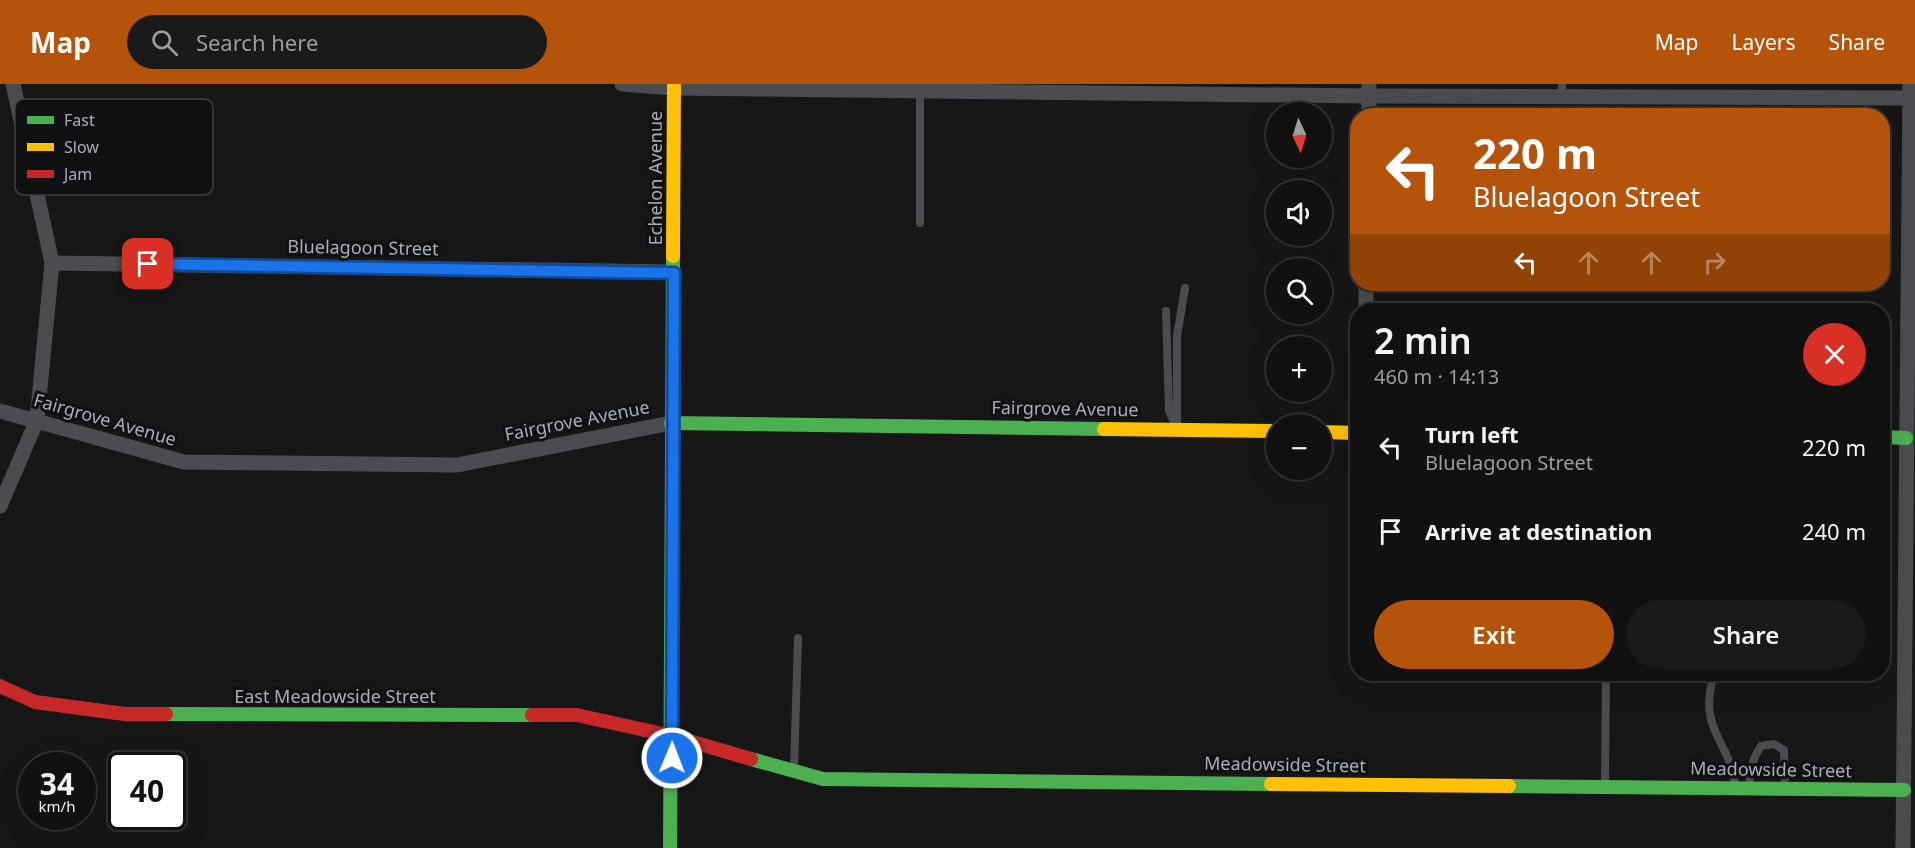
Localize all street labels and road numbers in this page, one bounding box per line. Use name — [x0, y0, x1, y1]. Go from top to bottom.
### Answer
street label: Echelon Avenue — [643, 111, 667, 245]
street label: Bluelagoon Street — [287, 234, 439, 260]
street label: Fairgrove Avenue — [31, 387, 179, 451]
street label: Fairgrove Avenue — [502, 394, 651, 446]
street label: Fairgrove Avenue — [991, 395, 1139, 421]
street label: East Meadowside Street — [234, 684, 436, 708]
street label: Meadowside Street — [1204, 751, 1367, 777]
street label: Meadowside Street — [1690, 756, 1853, 782]

